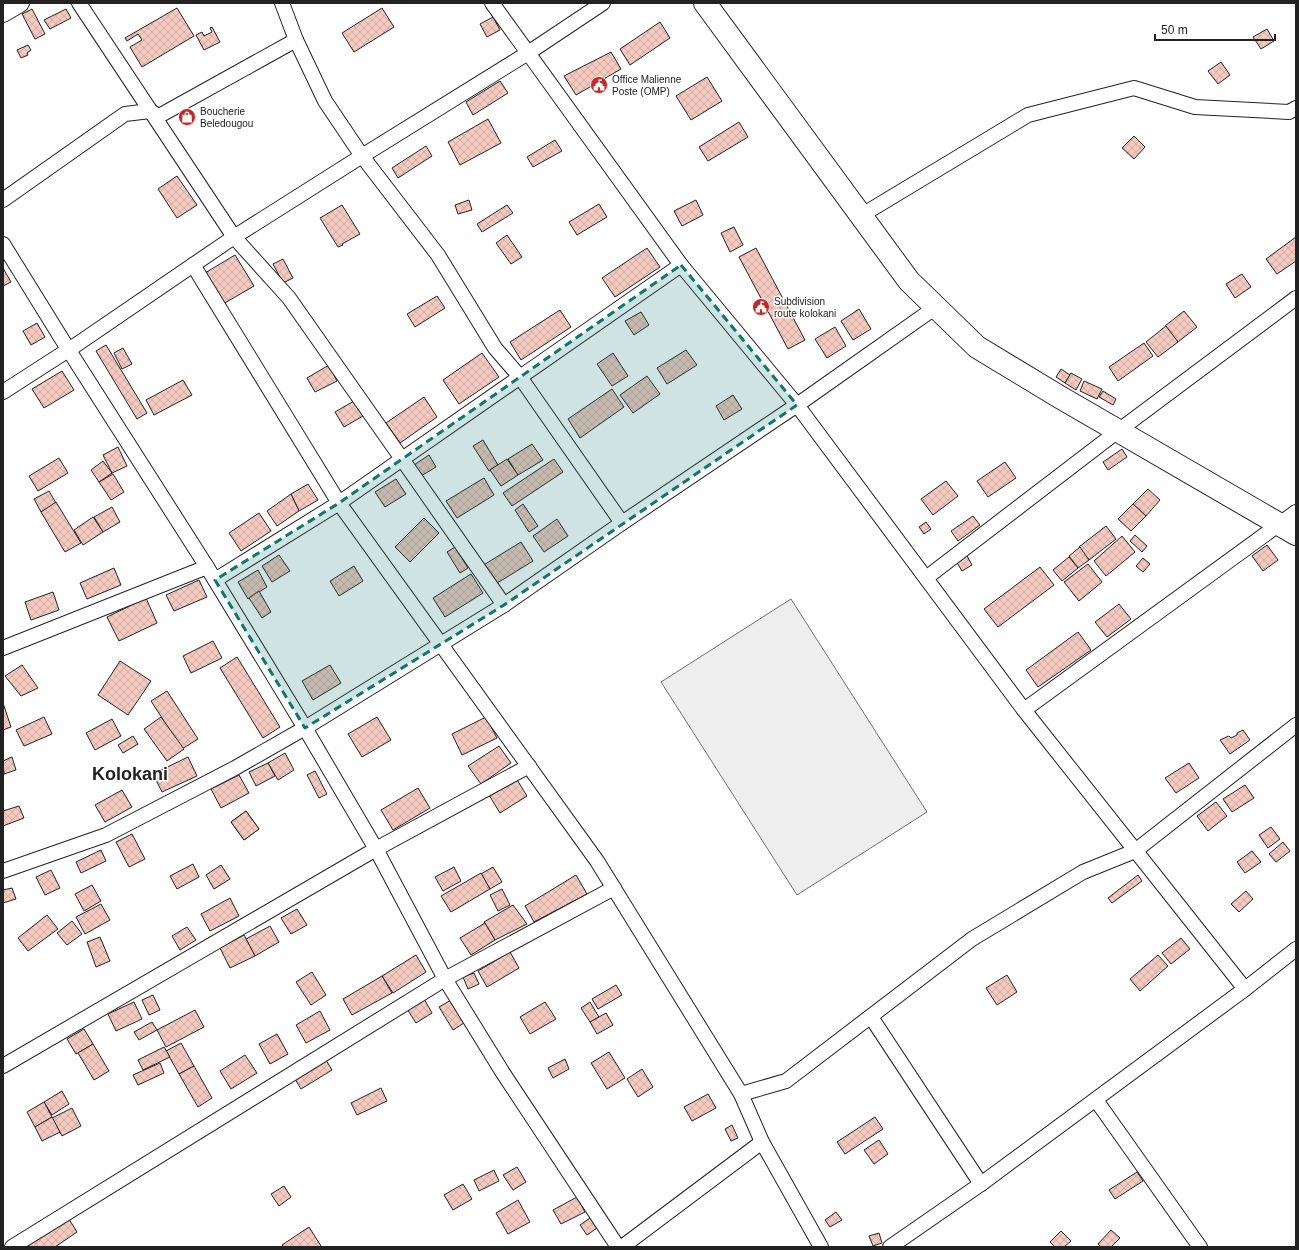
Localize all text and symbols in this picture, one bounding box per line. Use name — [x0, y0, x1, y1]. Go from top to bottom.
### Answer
scale bar — [1155, 16, 1275, 42]
text: 50 m — [1161, 23, 1188, 37]
place label: Office Malienne Poste (OMP) — [612, 74, 682, 97]
public building icon: Office Malienne Poste (OMP) — [589, 75, 609, 95]
place label: Boucherie Beledougou — [200, 106, 253, 129]
shop icon: Boucherie Beledougou — [177, 107, 197, 127]
place label: Subdivision route kolokani — [774, 296, 836, 319]
public building icon: Subdivision route kolokani — [751, 297, 771, 317]
district label: Kolokani — [92, 764, 168, 784]

